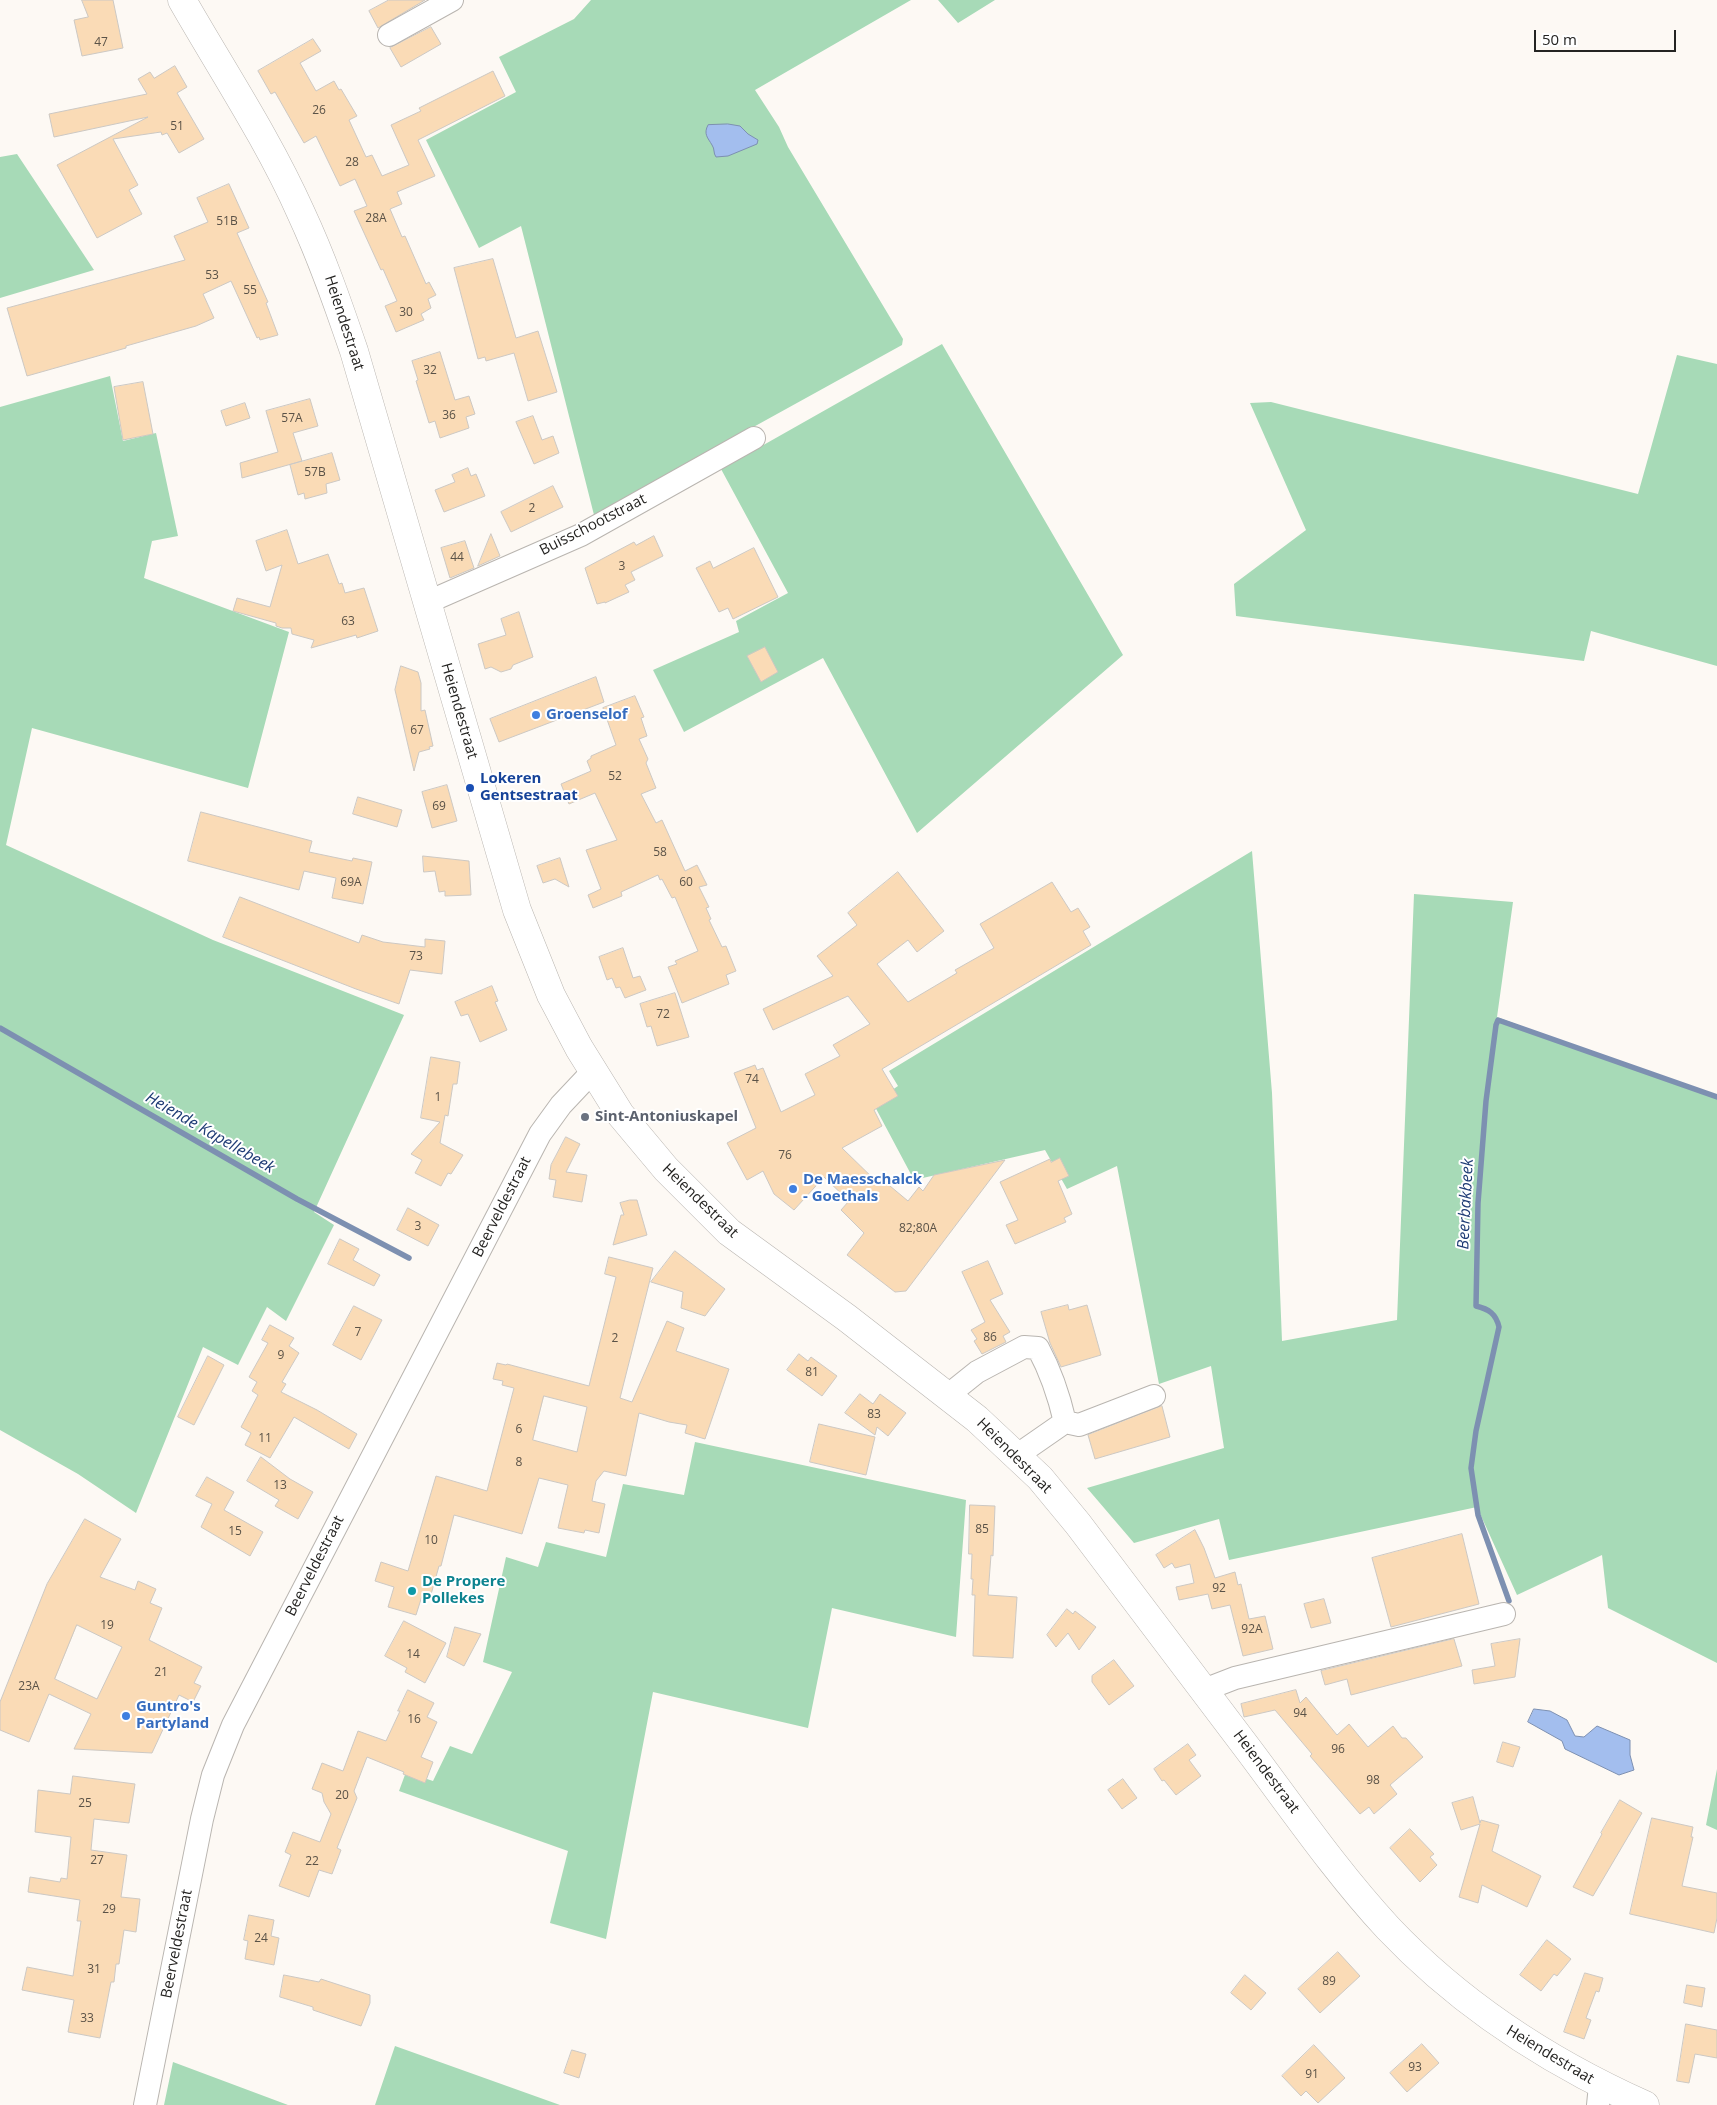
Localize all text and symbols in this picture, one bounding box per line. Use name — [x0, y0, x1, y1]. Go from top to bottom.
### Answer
scale bar — [1537, 20, 1680, 52]
text: 50 m — [1542, 29, 1577, 49]
house number: 47 — [94, 36, 108, 50]
house number: 26 — [312, 104, 326, 118]
house number: 51 — [170, 120, 184, 134]
house number: 28 — [345, 156, 359, 170]
house number: 28A — [365, 212, 387, 226]
house number: 51B — [216, 215, 238, 229]
house number: 53 — [205, 269, 219, 283]
street label: Heiendestraat — [320, 273, 368, 373]
house number: 55 — [243, 284, 257, 298]
house number: 30 — [399, 306, 413, 320]
house number: 32 — [423, 364, 437, 378]
house number: 36 — [442, 409, 456, 423]
house number: 57A — [281, 412, 303, 426]
house number: 57B — [304, 466, 326, 480]
street label: Buisschootstraat — [537, 490, 649, 560]
house number: 2 — [529, 502, 535, 516]
house number: 44 — [450, 551, 464, 565]
house number: 3 — [619, 560, 625, 574]
house number: 63 — [341, 615, 355, 629]
street label: Heiendestraat — [437, 661, 481, 761]
place label: Groenselof — [546, 706, 628, 724]
marker: Groenselof — [530, 709, 542, 721]
house number: 67 — [410, 724, 424, 738]
place label: Lokeren Gentsestraat — [480, 770, 578, 805]
house number: 52 — [608, 770, 622, 784]
marker: Lokeren Gentsestraat — [464, 782, 476, 794]
house number: 69 — [432, 800, 446, 814]
house number: 58 — [653, 846, 667, 860]
house number: 69A — [340, 876, 362, 890]
house number: 60 — [679, 876, 693, 890]
house number: 73 — [409, 950, 423, 964]
house number: 72 — [656, 1008, 670, 1022]
house number: 74 — [745, 1073, 759, 1087]
water label: Heiende Kapellebeek — [142, 1088, 278, 1178]
house number: 1 — [435, 1091, 441, 1105]
place label: Sint-Antoniuskapel — [595, 1108, 738, 1126]
marker: Sint-Antoniuskapel — [579, 1111, 591, 1123]
house number: 76 — [778, 1149, 792, 1163]
street label: Beerveldestraat — [469, 1154, 535, 1260]
water label: Beerbakbeek — [1454, 1158, 1478, 1250]
street label: Heiendestraat — [658, 1160, 742, 1242]
place label: De Maesschalck - Goethals — [803, 1171, 922, 1206]
marker: De Maesschalck - Goethals — [787, 1183, 799, 1195]
house number: 3 — [415, 1220, 421, 1234]
house number: 82;80A — [899, 1222, 937, 1236]
house number: 7 — [355, 1326, 361, 1340]
house number: 86 — [983, 1331, 997, 1345]
house number: 2 — [612, 1332, 618, 1346]
house number: 9 — [278, 1349, 284, 1363]
house number: 81 — [805, 1366, 819, 1380]
house number: 83 — [867, 1408, 881, 1422]
street label: Heiendestraat — [973, 1415, 1055, 1497]
house number: 6 — [516, 1423, 522, 1437]
house number: 11 — [258, 1432, 272, 1446]
house number: 8 — [516, 1456, 522, 1470]
house number: 13 — [273, 1479, 287, 1493]
street label: Beerveldestraat — [282, 1513, 348, 1619]
house number: 85 — [975, 1523, 989, 1537]
house number: 15 — [228, 1525, 242, 1539]
house number: 10 — [424, 1534, 438, 1548]
place label: De Propere Pollekes — [422, 1573, 505, 1608]
house number: 92 — [1212, 1582, 1226, 1596]
marker: De Propere Pollekes — [406, 1585, 418, 1597]
house number: 19 — [100, 1619, 114, 1633]
house number: 92A — [1241, 1623, 1263, 1637]
house number: 14 — [406, 1648, 420, 1662]
house number: 21 — [154, 1666, 168, 1680]
house number: 23A — [18, 1680, 40, 1694]
place label: Guntro's Partyland — [136, 1698, 209, 1733]
house number: 94 — [1293, 1707, 1307, 1721]
marker: Guntro's Partyland — [120, 1710, 132, 1722]
house number: 16 — [407, 1713, 421, 1727]
street label: Heiendestraat — [1229, 1727, 1303, 1817]
house number: 96 — [1331, 1743, 1345, 1757]
house number: 98 — [1366, 1774, 1380, 1788]
house number: 20 — [335, 1789, 349, 1803]
house number: 25 — [78, 1797, 92, 1811]
house number: 27 — [90, 1854, 104, 1868]
house number: 22 — [305, 1855, 319, 1869]
street label: Beerveldestraat — [158, 1888, 196, 2000]
house number: 29 — [102, 1903, 116, 1917]
house number: 24 — [254, 1932, 268, 1946]
house number: 31 — [87, 1963, 101, 1977]
house number: 89 — [1322, 1975, 1336, 1989]
house number: 33 — [80, 2012, 94, 2026]
street label: Heiendestraat — [1503, 2022, 1597, 2088]
house number: 93 — [1408, 2061, 1422, 2075]
house number: 91 — [1305, 2068, 1319, 2082]

